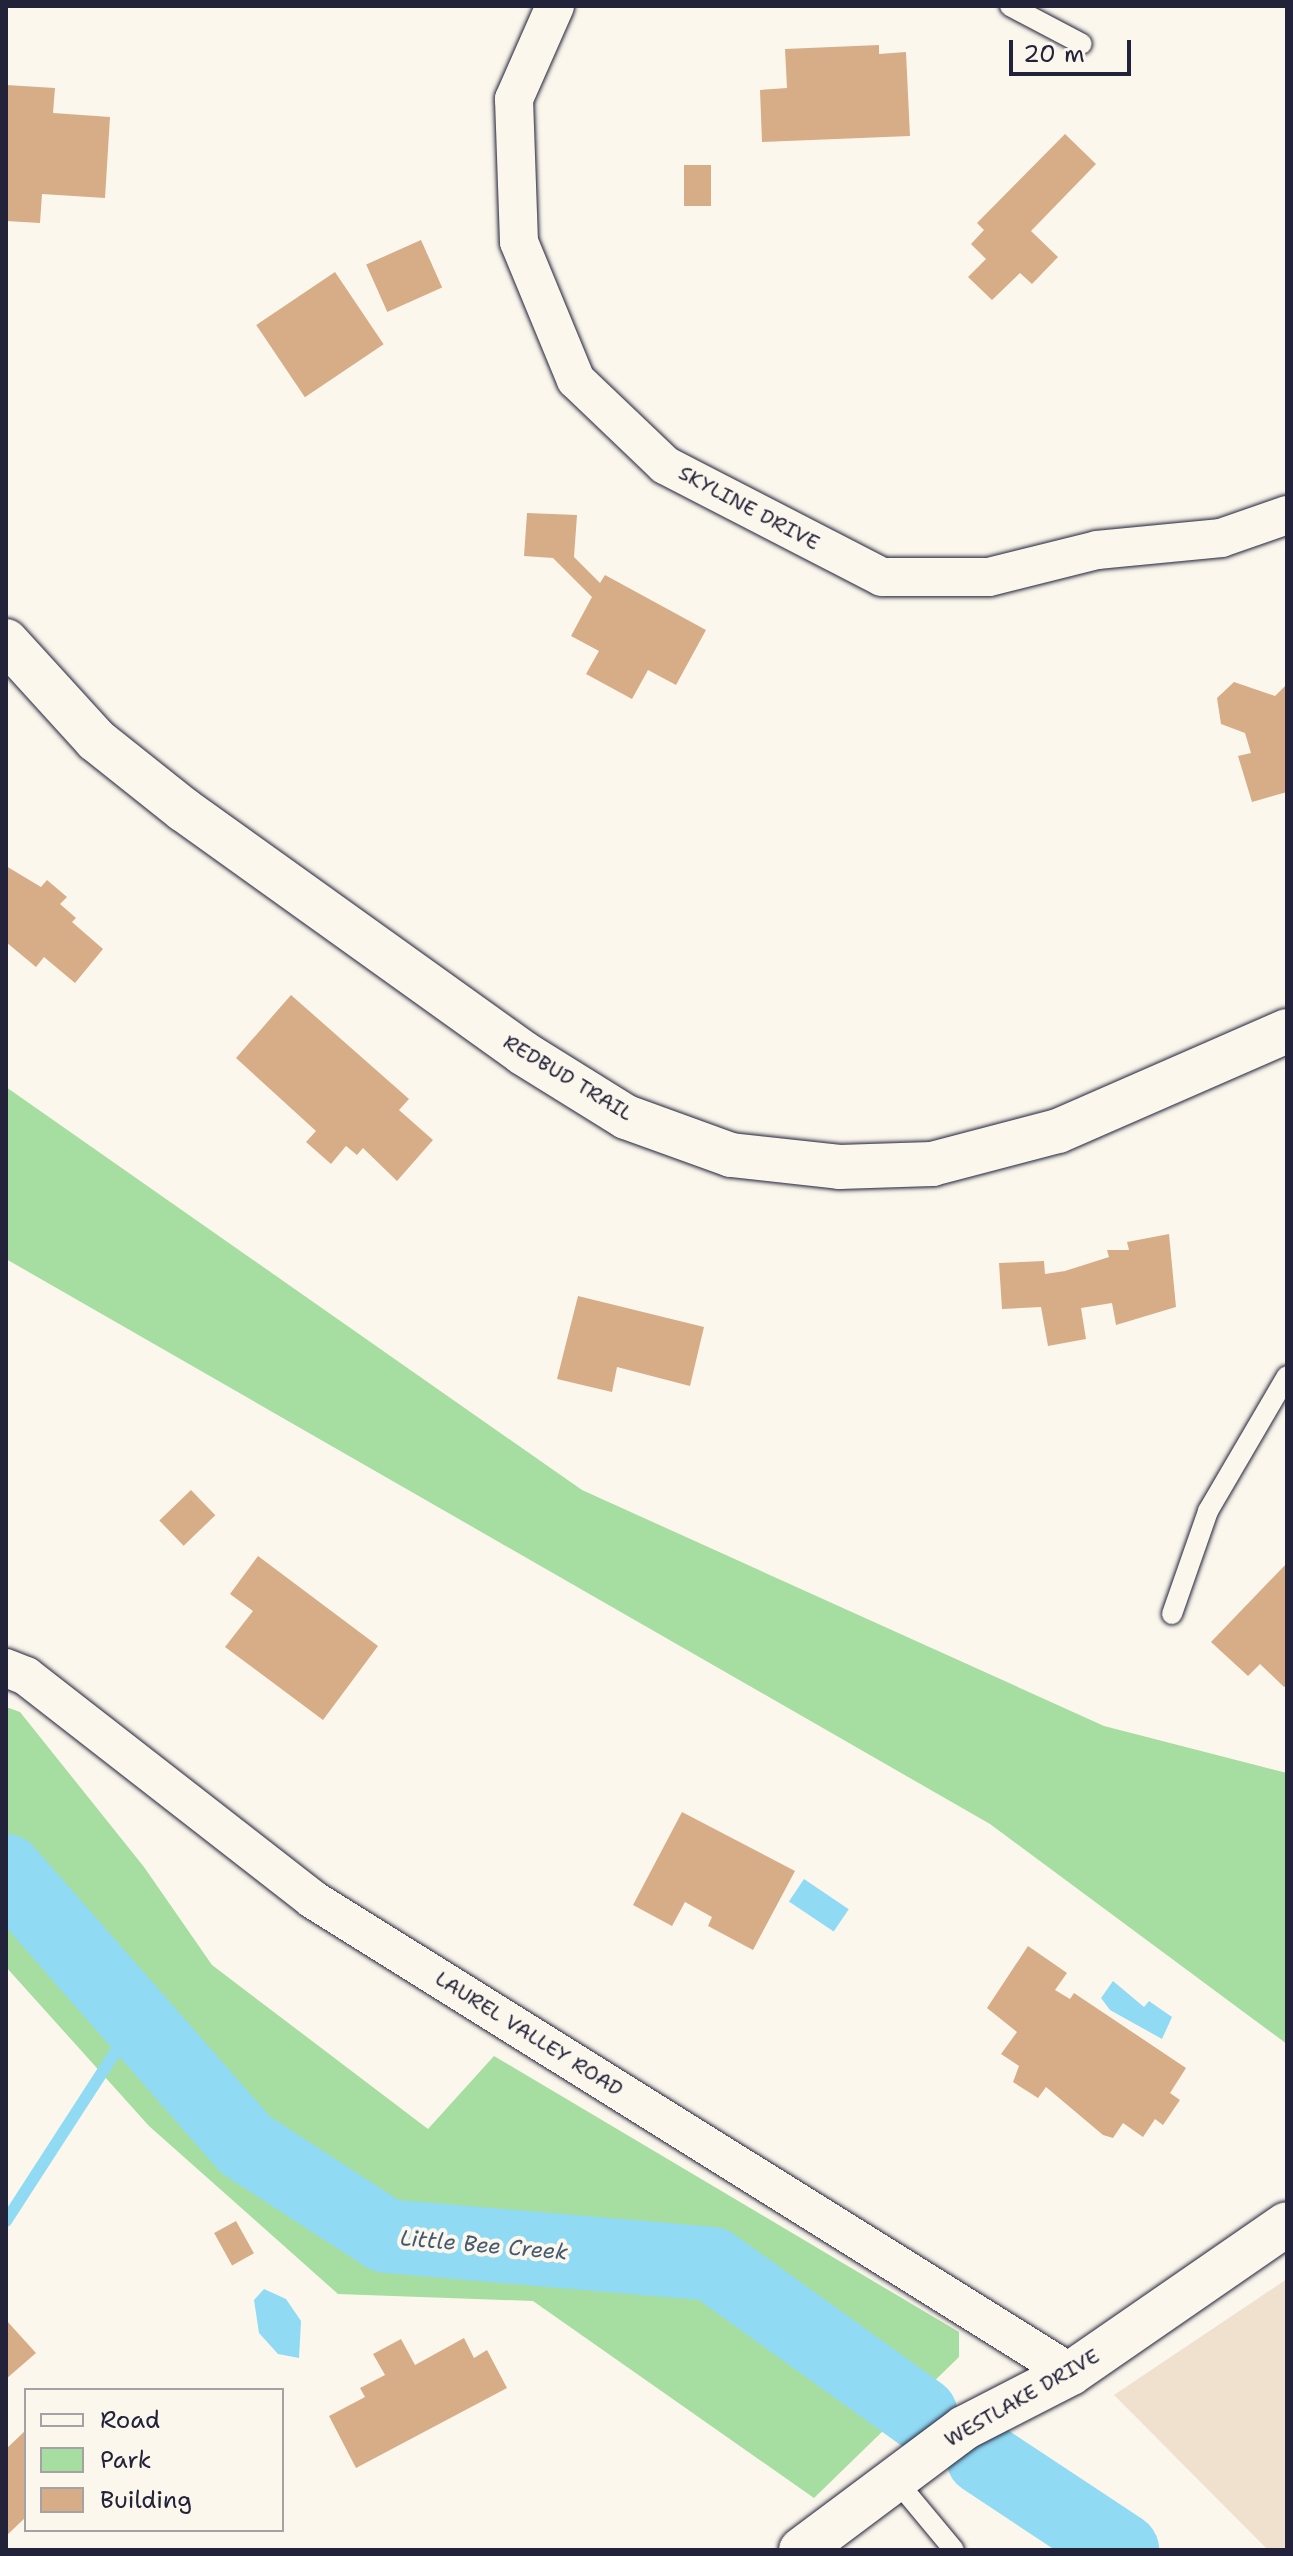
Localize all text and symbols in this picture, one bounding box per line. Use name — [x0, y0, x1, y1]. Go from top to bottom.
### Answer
scale bar — [1013, 24, 1135, 74]
text: 20 m — [1023, 38, 1085, 70]
street label: SKYLINE DRIVE — [675, 461, 823, 555]
street label: REDBUD TRAIL — [499, 1030, 637, 1126]
street label: LAUREL VALLEY ROAD — [431, 1966, 627, 2102]
water label: Little Bee Creek — [399, 2225, 569, 2265]
street label: WESTLAKE DRIVE — [940, 2344, 1104, 2452]
legend — [24, 2388, 284, 2532]
text: Road — [100, 2404, 160, 2436]
text: Park — [100, 2444, 152, 2476]
text: Building — [100, 2484, 192, 2516]

